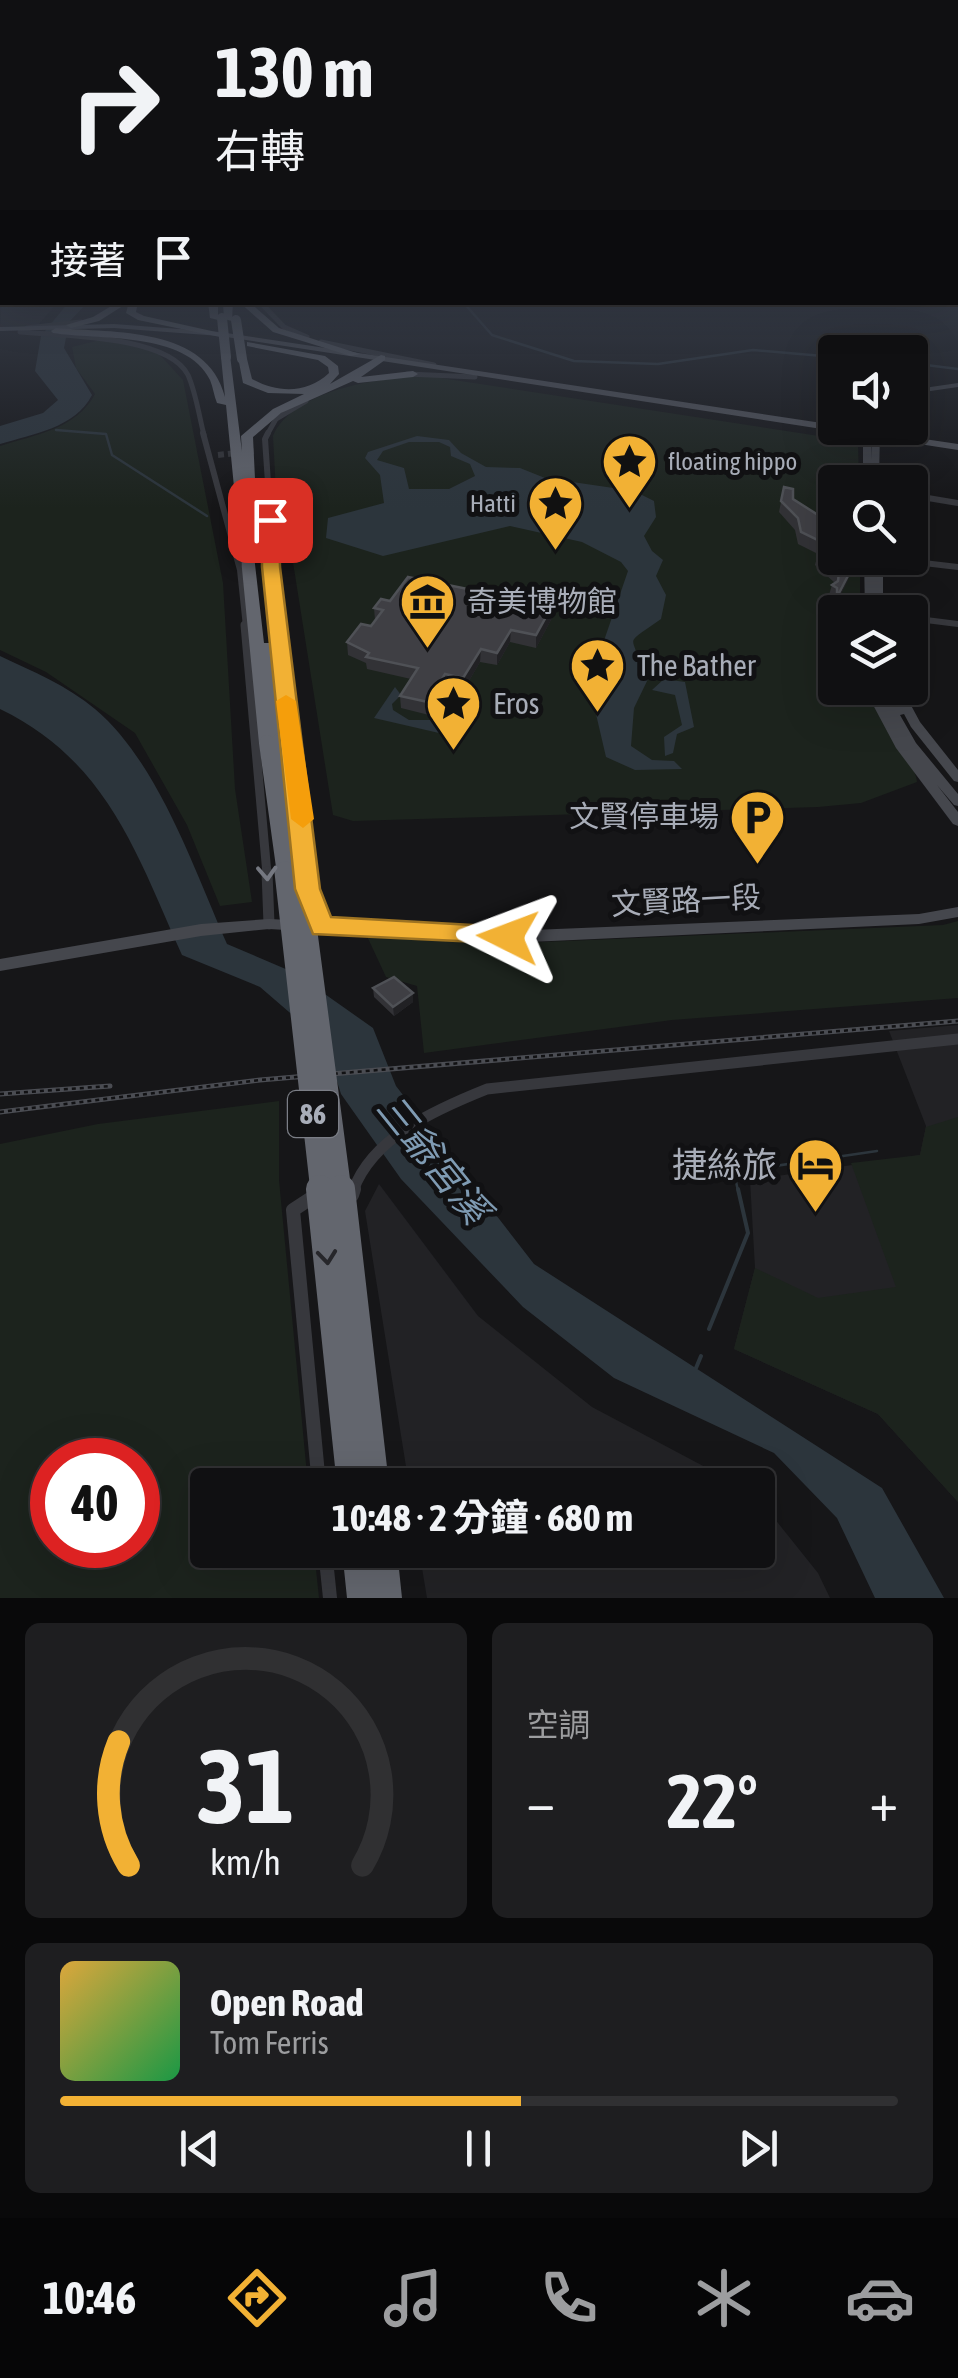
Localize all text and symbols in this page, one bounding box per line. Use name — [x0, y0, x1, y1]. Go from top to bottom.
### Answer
text: 130 m — [215, 32, 374, 112]
icon: right — [50, 40, 180, 170]
text: 右轉 — [215, 125, 305, 177]
icon: arrive — [146, 230, 201, 285]
text: 接著 — [50, 239, 126, 282]
map controls — [818, 335, 928, 705]
button: sound — [818, 335, 928, 445]
place icon: floating hippo — [599, 431, 659, 510]
place label: floating hippo — [668, 447, 797, 475]
button: search — [818, 465, 928, 575]
place icon: Hatti — [525, 473, 585, 552]
pin — [228, 478, 313, 563]
place label: Hatti — [470, 489, 516, 517]
icon: arrive — [243, 493, 298, 548]
museum icon: 奇美博物館 — [398, 572, 458, 651]
place label: 奇美博物館 — [467, 584, 617, 618]
button: layers — [818, 595, 928, 705]
place icon: The Bather — [568, 636, 628, 715]
place label: The Bather — [637, 648, 757, 682]
place icon: Eros — [424, 674, 484, 753]
place label: Eros — [493, 686, 539, 720]
parking icon: 文賢停車場 — [728, 787, 788, 866]
place label: 文賢停車場 — [569, 799, 719, 833]
one-way arrow — [256, 865, 277, 881]
street label: 文賢路一段 — [610, 879, 762, 921]
position arrow — [456, 885, 560, 989]
water label: 三爺宮溪 — [369, 1086, 501, 1235]
road number: 86 — [288, 1091, 338, 1137]
hotel icon: 捷絲旅 — [786, 1135, 846, 1214]
place label: 捷絲旅 — [672, 1144, 777, 1184]
one-way arrow — [316, 1250, 338, 1266]
speed limit sign: 40 — [30, 1438, 160, 1568]
text: 10:48 · 2 分鐘 · 680 m — [332, 1496, 633, 1539]
text: 空調 — [527, 1706, 591, 1743]
text: 31 — [197, 1726, 295, 1845]
text: 22° — [667, 1758, 758, 1844]
text: − — [527, 1770, 555, 1833]
text: + — [869, 1770, 898, 1833]
text: km/h — [210, 1842, 281, 1883]
text: Open Road — [210, 1981, 364, 2024]
text: Tom Ferris — [210, 2024, 329, 2061]
icon: previous — [172, 2121, 227, 2176]
icon: pause — [451, 2121, 506, 2176]
icon: next — [731, 2121, 786, 2176]
icon: directions — [222, 2263, 292, 2333]
icon: music — [378, 2263, 448, 2333]
icon: phone — [534, 2263, 604, 2333]
icon: climate — [689, 2263, 759, 2333]
icon: car — [845, 2263, 915, 2333]
text: 10:46 — [43, 2272, 136, 2324]

